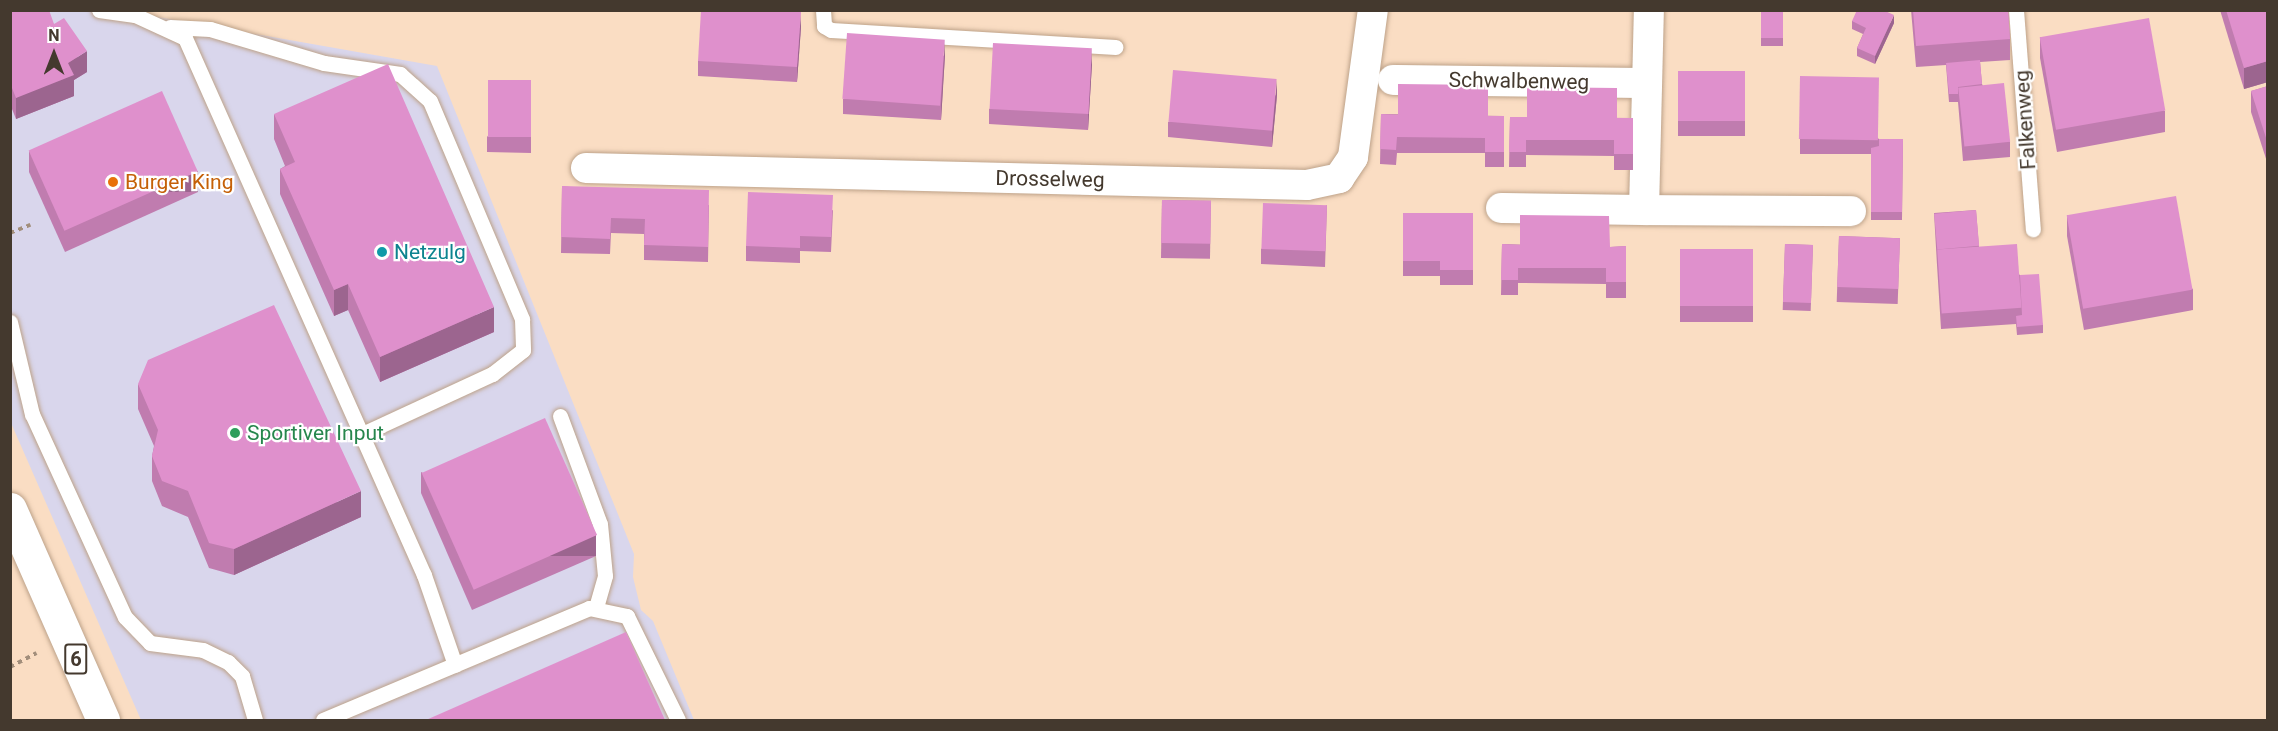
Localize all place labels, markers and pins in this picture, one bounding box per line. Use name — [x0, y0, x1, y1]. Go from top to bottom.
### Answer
place label: Burger King — [125, 169, 234, 195]
marker: Burger King — [106, 175, 120, 189]
place label: Netzulg — [394, 239, 466, 265]
marker: Netzulg — [375, 245, 389, 259]
place label: Sportiver Input — [247, 420, 384, 446]
marker: Sportiver Input — [228, 426, 242, 440]

